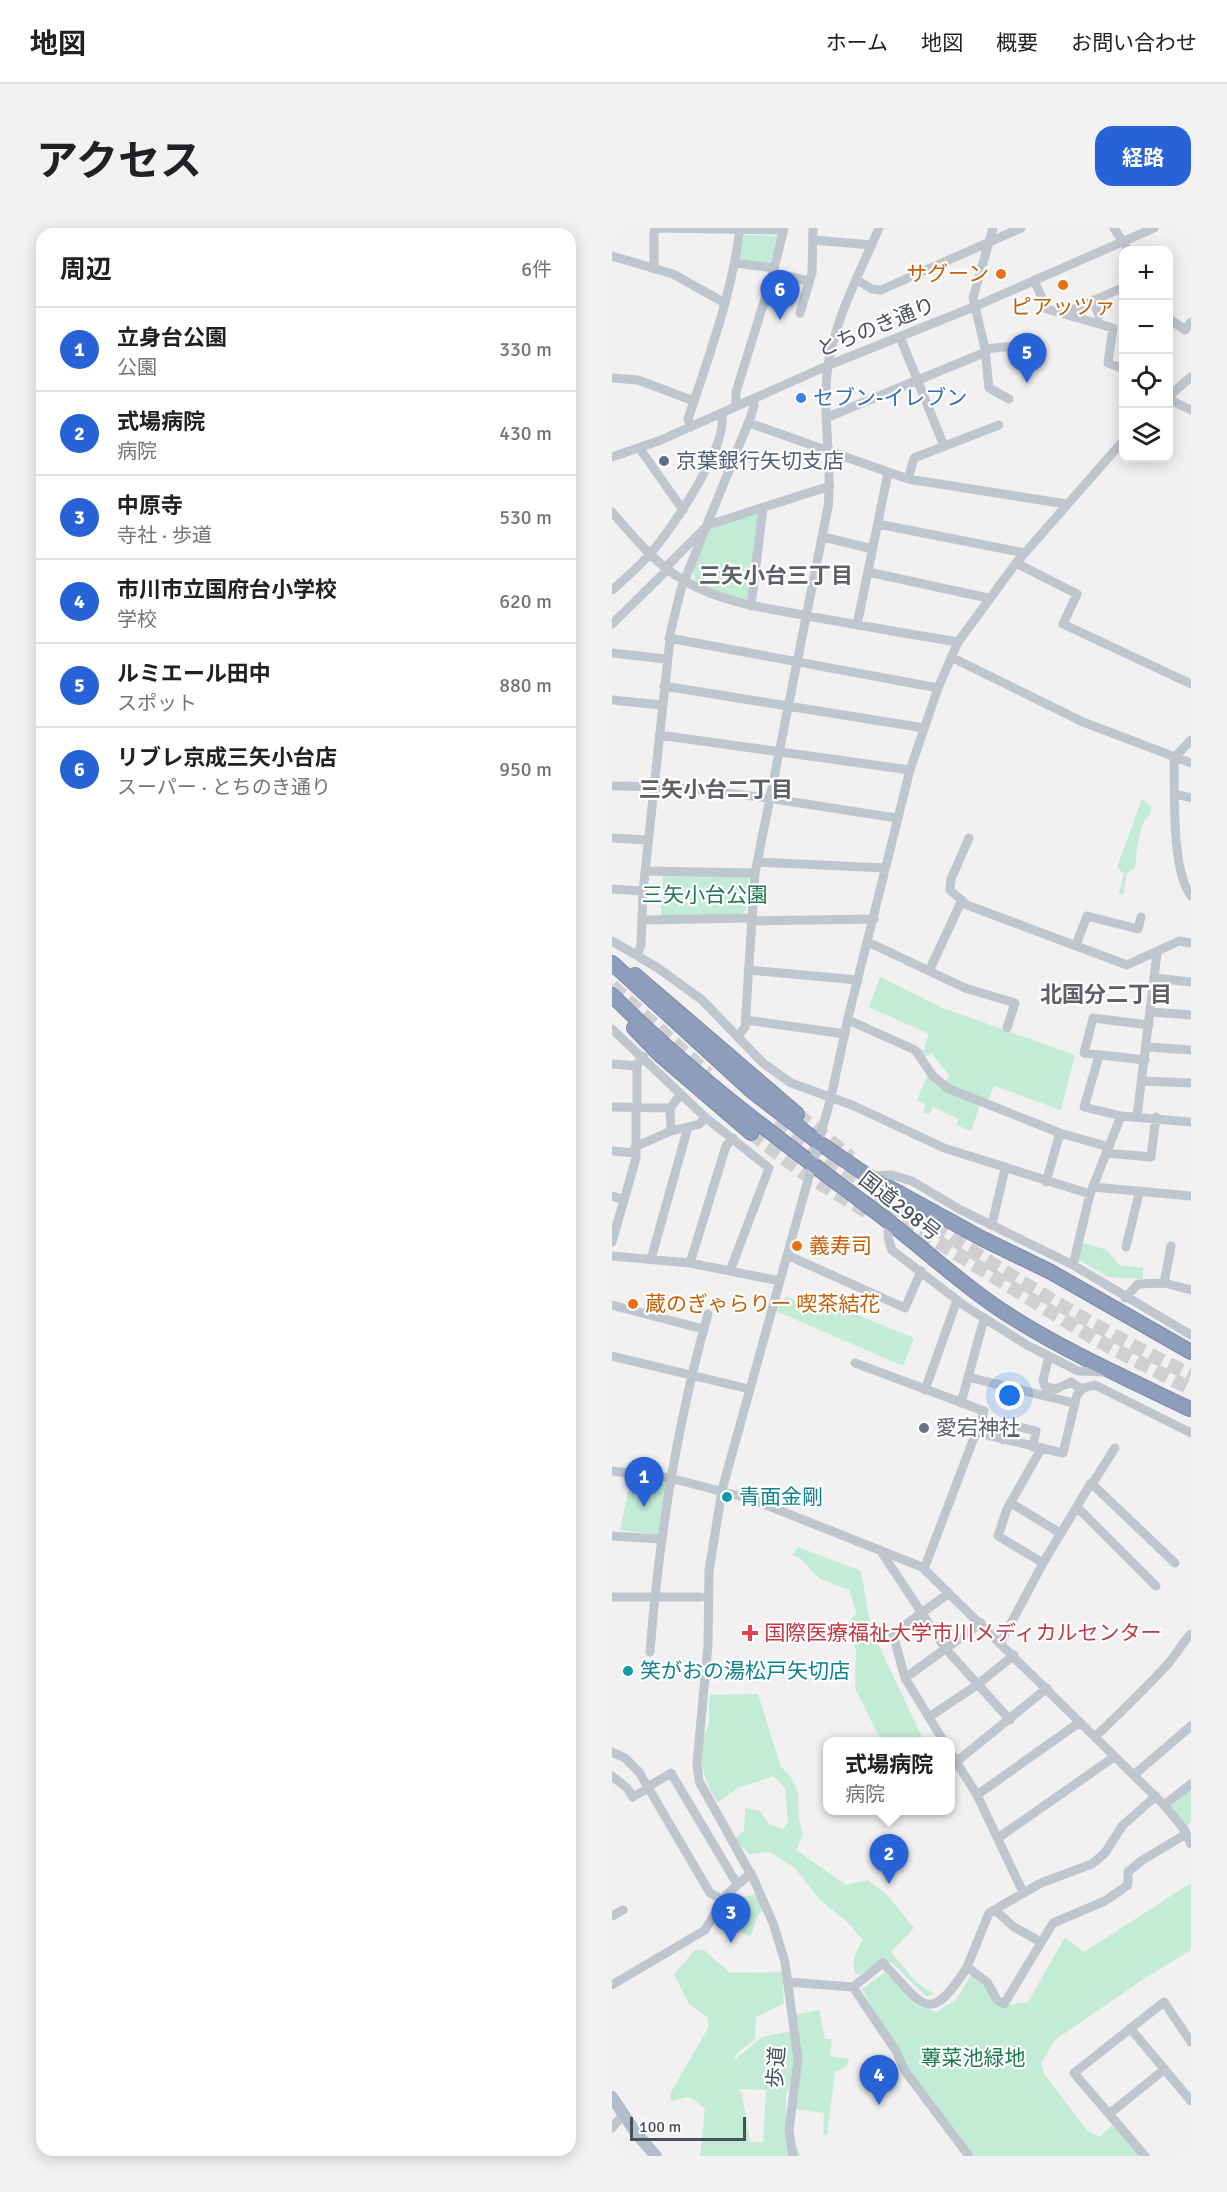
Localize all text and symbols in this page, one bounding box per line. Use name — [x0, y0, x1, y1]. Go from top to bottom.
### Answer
text: 地図 — [30, 27, 86, 61]
text: ホーム — [826, 30, 888, 56]
text: 地図 — [921, 30, 963, 56]
text: 概要 — [996, 30, 1038, 56]
text: お問い合わせ — [1071, 30, 1197, 56]
button: 経路 — [1095, 126, 1191, 186]
text: アクセス — [36, 136, 202, 187]
map controls — [1119, 246, 1173, 462]
button: + — [1119, 246, 1173, 300]
text: 周辺 — [60, 254, 112, 286]
text: 6件 — [521, 257, 552, 282]
place label: サグーン — [906, 261, 989, 287]
marker: サグーン — [994, 267, 1008, 281]
pin: 6 — [760, 270, 800, 320]
marker: ピアッツァ — [1056, 278, 1070, 292]
street label: とちのき通り — [813, 291, 939, 363]
place label: ピアッツァ — [1011, 294, 1116, 320]
button: − — [1119, 300, 1173, 354]
text: 立身台公園 — [117, 324, 227, 351]
pin: 5 — [1008, 334, 1046, 383]
text: 1 — [74, 337, 85, 362]
text: 330 m — [499, 337, 552, 362]
button: locate — [1119, 354, 1173, 408]
text: 公園 — [117, 355, 157, 380]
place label: セブン-イレブン — [813, 385, 967, 411]
marker: セブン-イレブン — [794, 391, 808, 405]
text: 式場病院 — [117, 408, 205, 435]
button: layers — [1119, 408, 1173, 462]
text: 2 — [74, 421, 85, 446]
text: 430 m — [499, 421, 552, 446]
text: 病院 — [117, 439, 157, 464]
place label: 京葉銀行矢切支店 — [676, 448, 844, 474]
marker: 京葉銀行矢切支店 — [657, 454, 671, 468]
text: 中原寺 — [117, 492, 183, 519]
text: 3 — [74, 505, 85, 530]
text: 530 m — [499, 505, 552, 530]
text: 寺社 · 歩道 — [117, 523, 212, 548]
district label: 三矢小台三丁目 — [699, 562, 853, 589]
text: 市川市立国府台小学校 — [117, 576, 337, 603]
text: 4 — [74, 589, 85, 614]
text: 620 m — [499, 589, 552, 614]
text: 学校 — [117, 607, 157, 632]
text: ルミエール田中 — [117, 660, 271, 687]
text: 5 — [74, 673, 85, 698]
text: 880 m — [499, 673, 552, 698]
text: スポット — [117, 691, 197, 716]
text: リブレ京成三矢小台店 — [117, 744, 337, 771]
text: 6 — [74, 757, 85, 782]
text: 950 m — [499, 757, 552, 782]
text: スーパー · とちのき通り — [117, 775, 331, 800]
district label: 三矢小台二丁目 — [639, 776, 793, 803]
park label: 三矢小台公園 — [642, 882, 768, 908]
district label: 北国分二丁目 — [1040, 981, 1172, 1008]
street label: 国道298号 — [854, 1166, 946, 1246]
place label: 義寿司 — [809, 1233, 872, 1259]
marker: 義寿司 — [790, 1239, 804, 1253]
place label: 蔵のぎゃらりー 喫茶結花 — [645, 1291, 880, 1317]
marker: 蔵のぎゃらりー 喫茶結花 — [626, 1297, 640, 1311]
your location — [995, 1381, 1024, 1410]
place label: 愛宕神社 — [936, 1415, 1020, 1441]
marker: 愛宕神社 — [917, 1421, 931, 1435]
pin: 1 — [624, 1458, 663, 1507]
place label: 青面金剛 — [739, 1484, 823, 1510]
marker: 青面金剛 — [720, 1490, 734, 1504]
place label: 国際医療福祉大学市川メディカルセンター — [764, 1620, 1162, 1646]
marker: 国際医療福祉大学市川メディカルセンター — [741, 1624, 759, 1642]
place label: 笑がおの湯松戸矢切店 — [640, 1658, 850, 1684]
marker: 笑がおの湯松戸矢切店 — [621, 1664, 635, 1678]
popup — [823, 1737, 955, 1815]
text: 式場病院 — [845, 1751, 933, 1778]
text: 病院 — [845, 1782, 885, 1807]
pin: 2 — [870, 1834, 908, 1884]
pin: 3 — [712, 1894, 750, 1943]
street label: 歩道 — [762, 2045, 790, 2089]
park label: 蓴菜池緑地 — [921, 2045, 1026, 2071]
pin: 4 — [860, 2056, 898, 2105]
scale bar — [630, 2114, 746, 2142]
text: 100 m — [639, 2117, 681, 2137]

